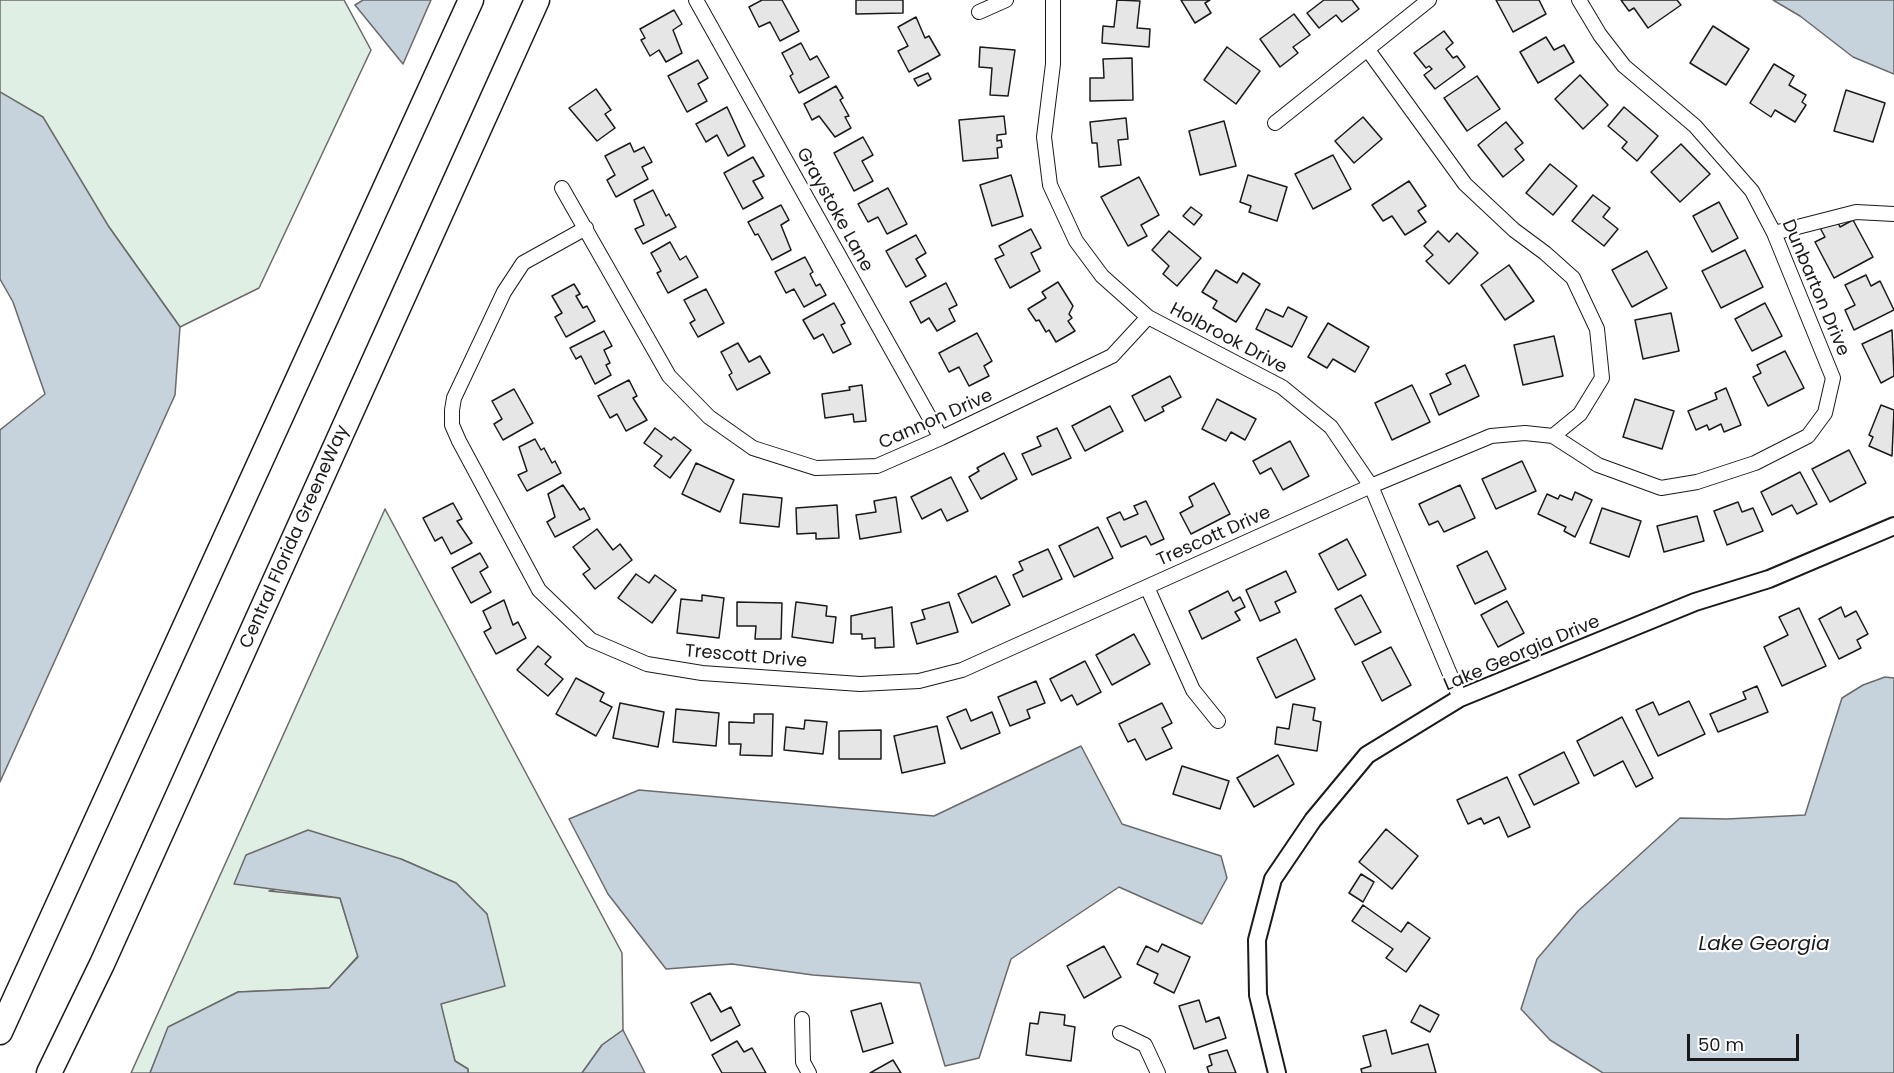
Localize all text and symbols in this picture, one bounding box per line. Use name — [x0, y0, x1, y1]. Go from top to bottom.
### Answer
street label: Graystoke Lane — [791, 144, 877, 276]
street label: Dunbarton Drive — [1776, 216, 1854, 360]
street label: Holbrook Drive — [1166, 299, 1290, 379]
street label: Cannon Drive — [876, 385, 996, 455]
street label: Central Florida GreeneWay — [236, 422, 354, 652]
street label: Trescott Drive — [1154, 502, 1274, 572]
street label: Lake Georgia Drive — [1441, 611, 1603, 697]
street label: Trescott Drive — [684, 641, 808, 673]
water label: Lake Georgia — [1699, 933, 1829, 957]
scale bar — [1690, 1022, 1802, 1060]
text: 50 m — [1698, 1032, 1744, 1057]

